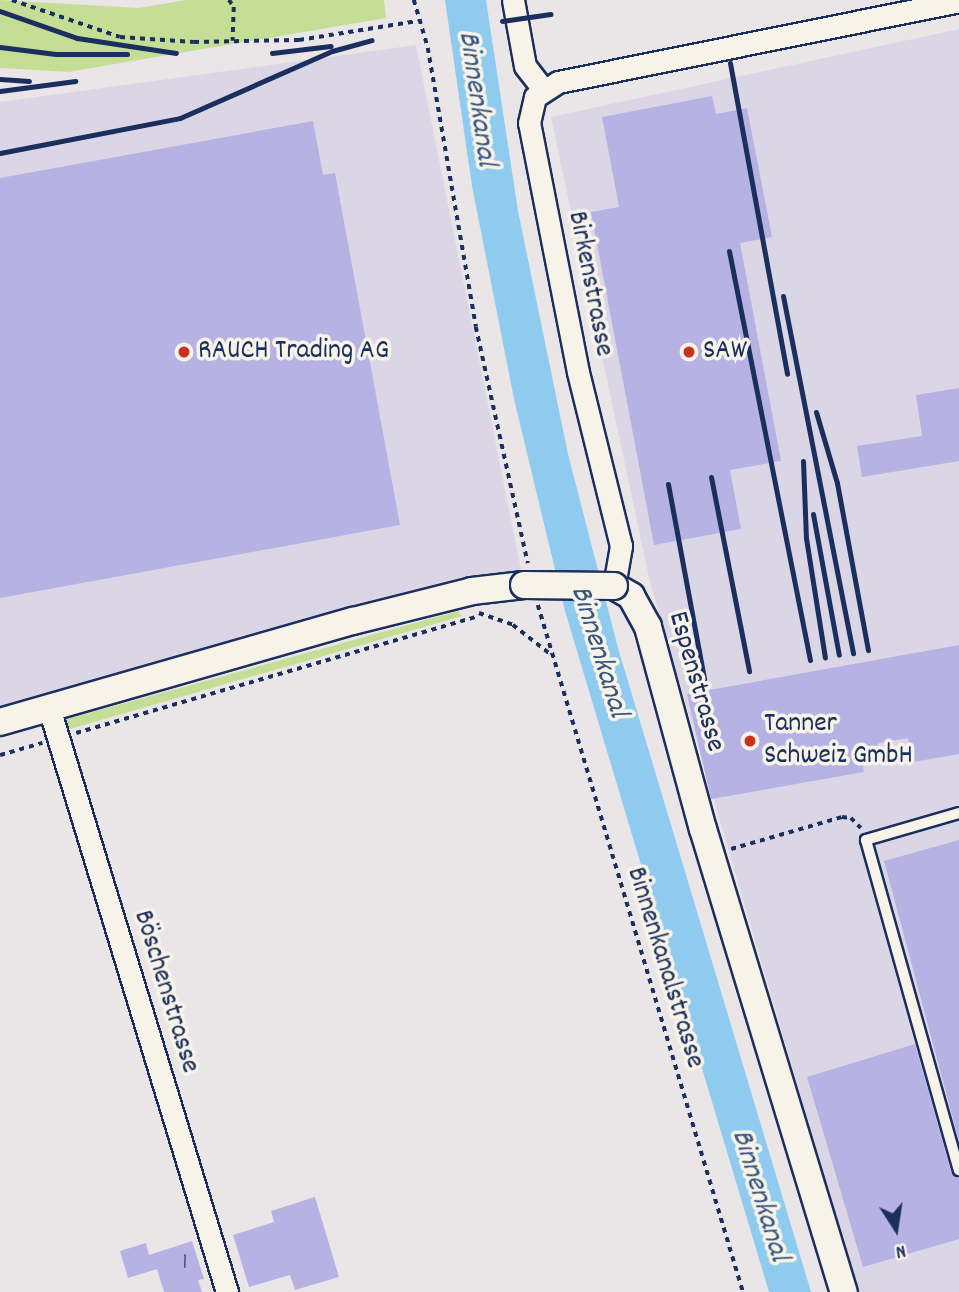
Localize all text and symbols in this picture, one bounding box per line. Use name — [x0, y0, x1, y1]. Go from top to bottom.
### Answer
water label: Binnenkanal — [448, 29, 502, 169]
street label: Birkenstrasse — [558, 209, 620, 359]
place label: RAUCH Trading AG — [198, 335, 389, 369]
place label: SAW — [703, 335, 747, 369]
marker: RAUCH Trading AG — [176, 344, 192, 360]
marker: SAW — [681, 344, 697, 360]
water label: Binnenkanal — [560, 582, 634, 722]
street label: Espenstrasse — [659, 608, 731, 756]
place label: Tanner Schweiz GmbH — [764, 708, 913, 774]
marker: Tanner Schweiz GmbH — [742, 733, 758, 749]
street label: Binnenkanalstrasse — [617, 863, 711, 1073]
street label: Böschenstrasse — [124, 907, 206, 1077]
water label: Binnenkanal — [721, 1126, 795, 1266]
north arrow — [861, 1194, 931, 1264]
text: N — [893, 1236, 908, 1264]
house number: 1 — [182, 1250, 188, 1278]

